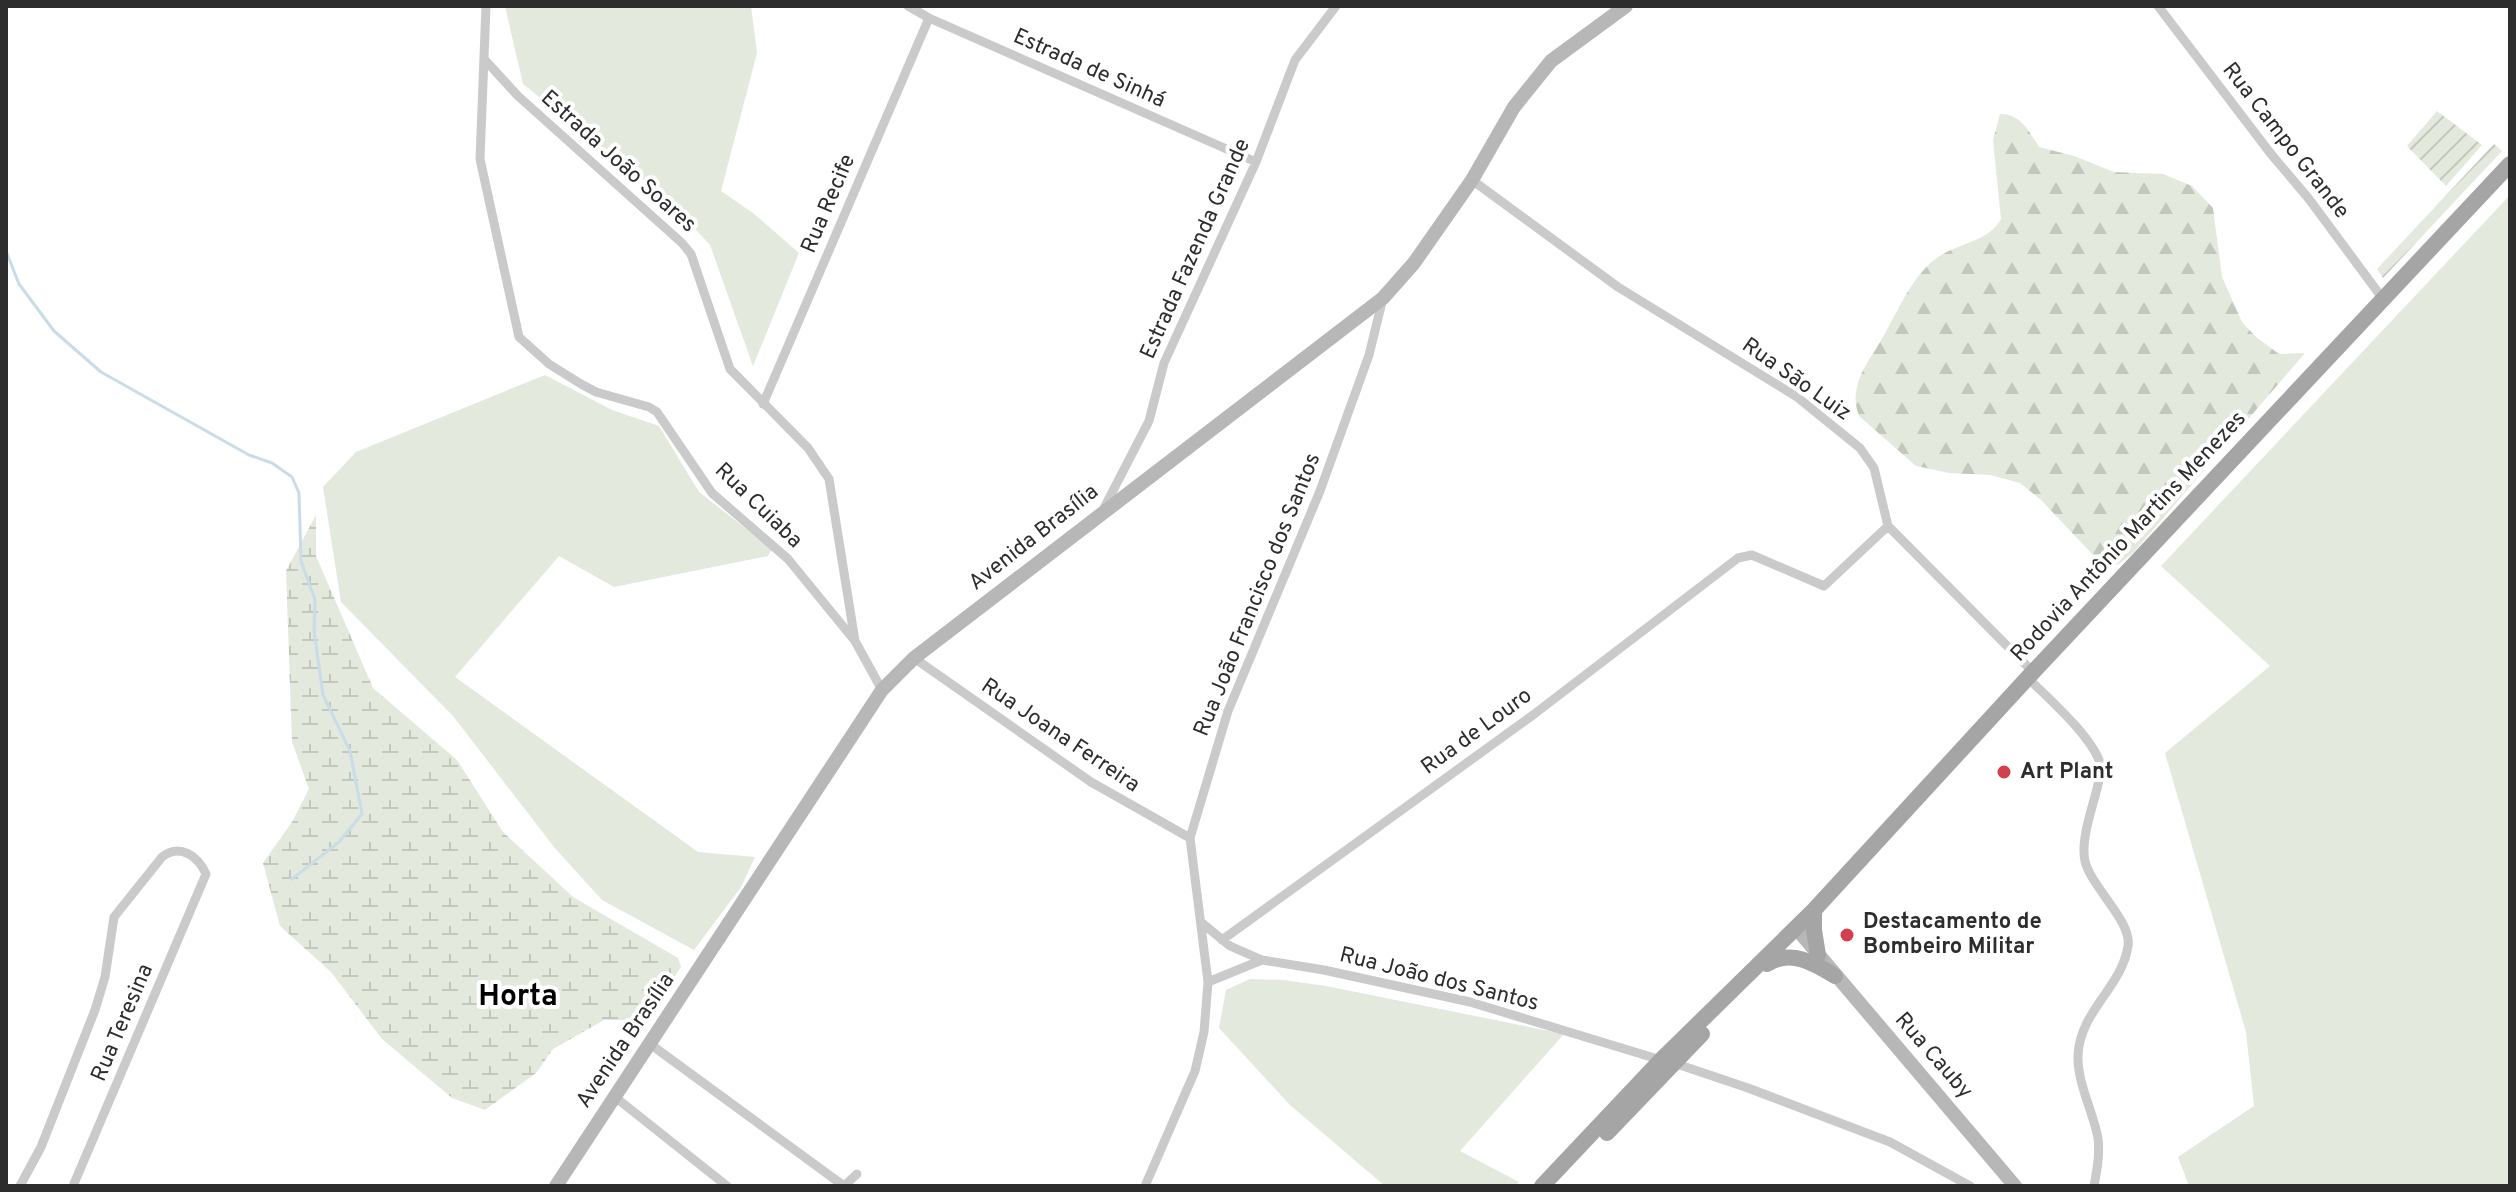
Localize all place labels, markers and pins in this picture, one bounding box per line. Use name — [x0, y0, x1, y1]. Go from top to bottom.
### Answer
place label: Art Plant — [2020, 759, 2113, 786]
marker: Art Plant — [1995, 763, 2013, 781]
place label: Destacamento de Bombeiro Militar — [1863, 909, 2042, 961]
marker: Destacamento de Bombeiro Militar — [1838, 926, 1856, 944]

